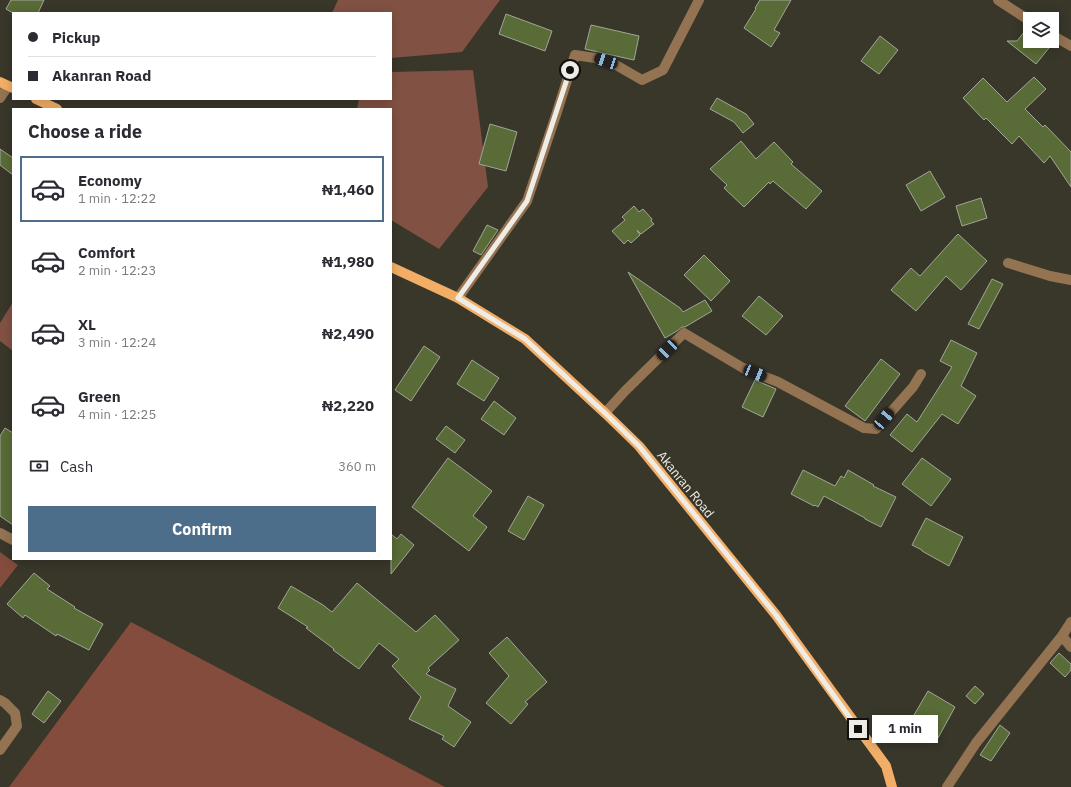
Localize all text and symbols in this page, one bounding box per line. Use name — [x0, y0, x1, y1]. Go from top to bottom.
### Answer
map controls — [1023, 12, 1059, 48]
button: layers — [1023, 12, 1059, 48]
text: Pickup — [52, 28, 100, 47]
car — [593, 51, 619, 71]
route start — [561, 61, 579, 79]
text: Akanran Road — [52, 66, 151, 85]
text: Choose a ride — [28, 120, 142, 143]
icon: car — [30, 171, 66, 207]
text: Economy — [78, 171, 142, 190]
text: ₦1,460 — [322, 180, 374, 199]
text: 1 min · 12:22 — [78, 190, 156, 207]
icon: car — [30, 243, 66, 279]
text: Comfort — [78, 243, 135, 262]
text: ₦1,980 — [322, 252, 374, 271]
text: 2 min · 12:23 — [78, 262, 156, 279]
icon: car — [30, 315, 66, 351]
text: XL — [78, 315, 96, 334]
text: ₦2,490 — [322, 324, 374, 343]
text: 3 min · 12:24 — [78, 334, 156, 351]
car — [654, 337, 680, 363]
car — [742, 363, 768, 383]
icon: car — [30, 387, 66, 423]
text: Green — [78, 387, 121, 406]
text: ₦2,220 — [322, 396, 374, 415]
text: 4 min · 12:25 — [78, 406, 156, 423]
car — [872, 406, 896, 432]
street label: Akanran Road — [653, 447, 718, 521]
icon: cash — [28, 455, 50, 477]
text: Cash — [60, 457, 93, 476]
text: 360 m — [338, 458, 376, 475]
button: Confirm — [28, 506, 376, 552]
callout: 1 min — [872, 715, 938, 743]
route end — [849, 720, 867, 738]
text: 1 min — [888, 720, 922, 737]

